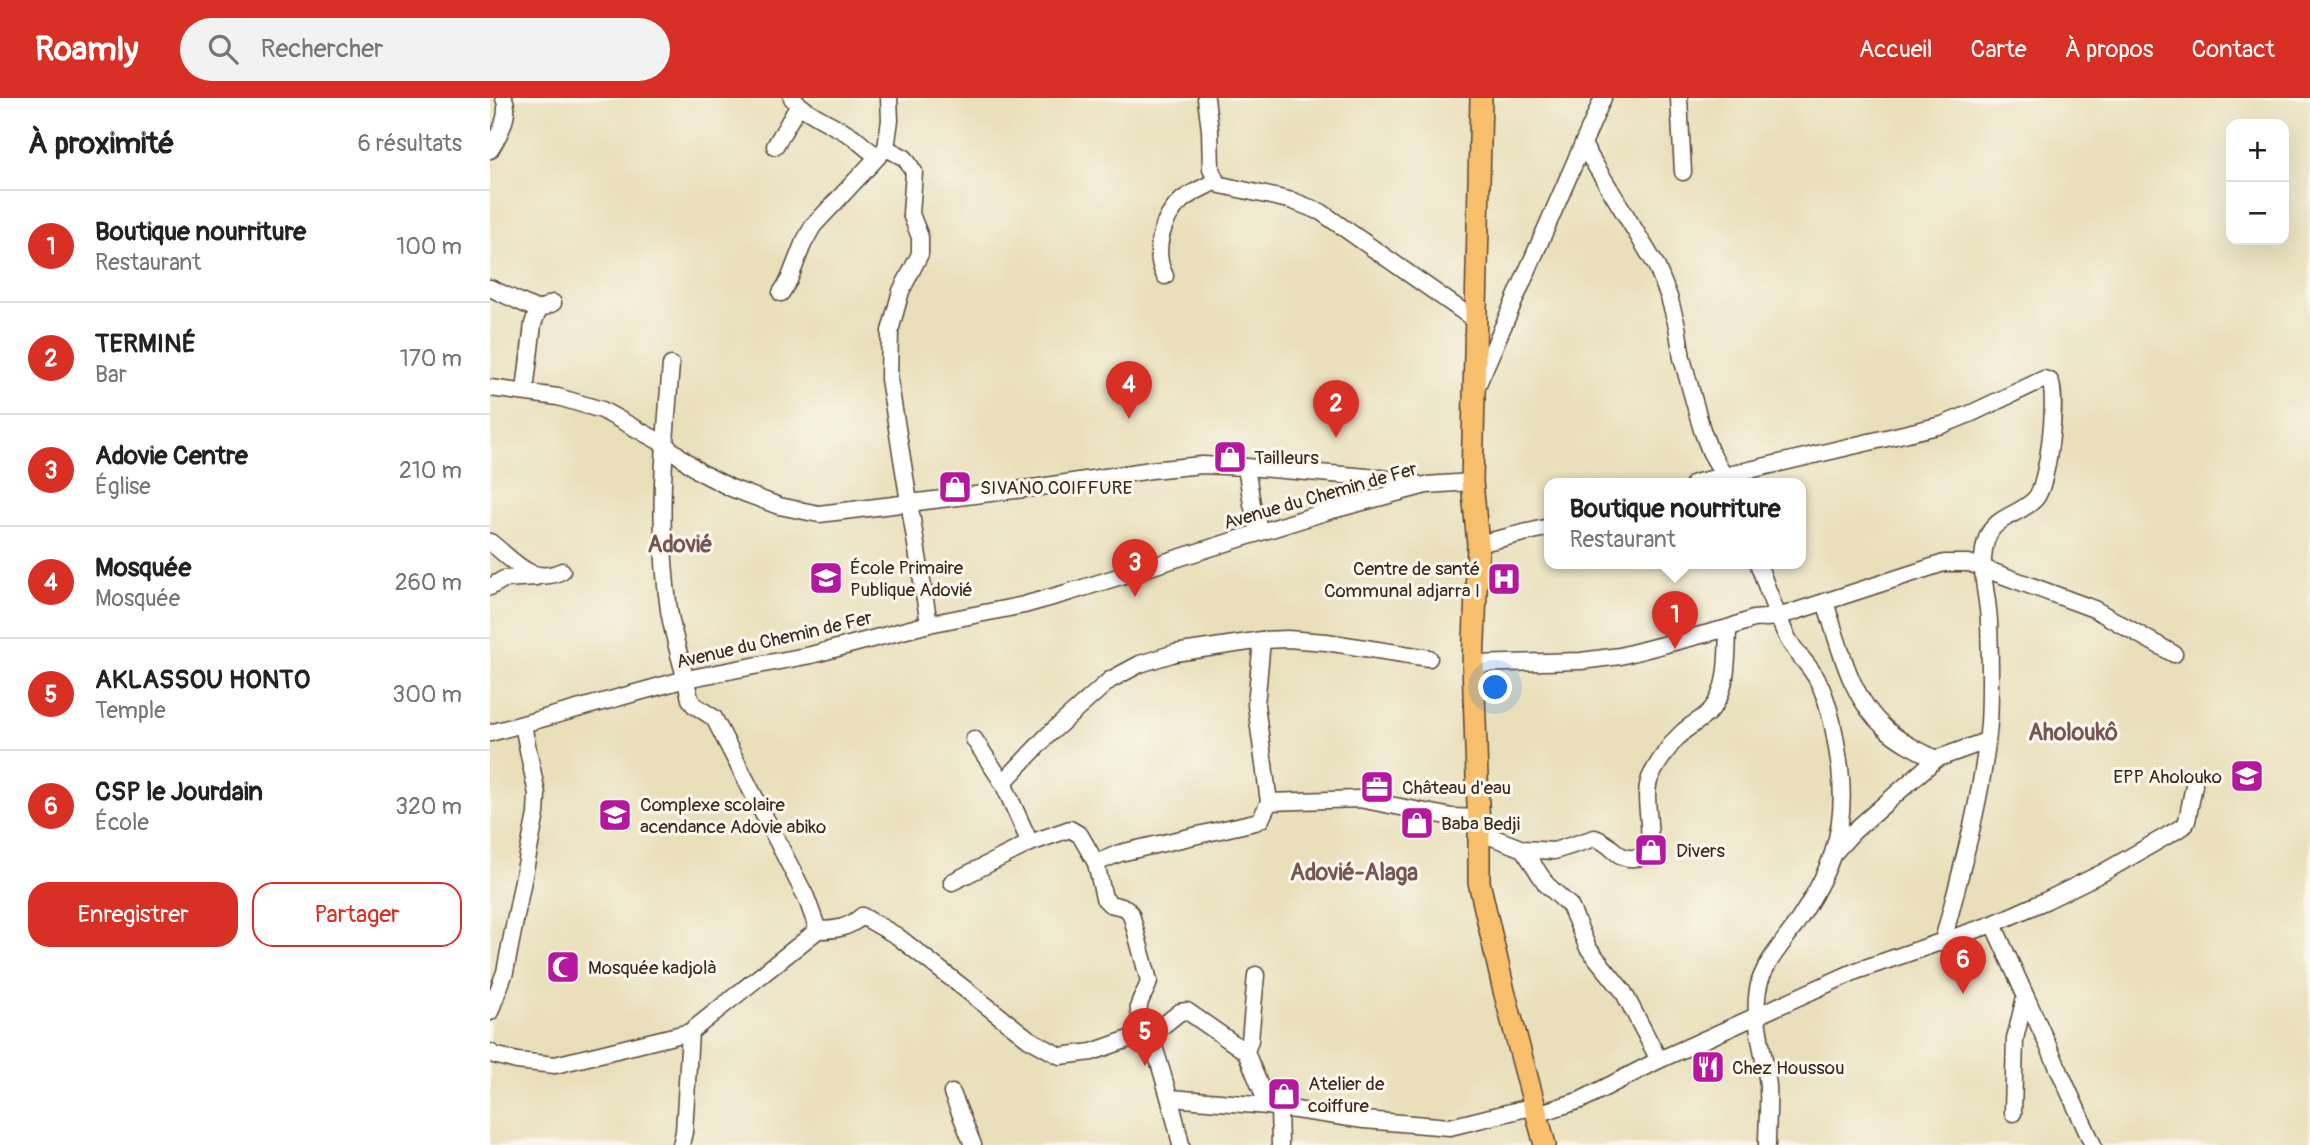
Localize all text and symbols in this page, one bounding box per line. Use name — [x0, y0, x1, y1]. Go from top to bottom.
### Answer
search box — [180, 18, 670, 81]
text: Roamly — [35, 29, 138, 70]
icon: search — [204, 30, 242, 68]
text: Rechercher — [260, 33, 383, 65]
text: Accueil — [1859, 35, 1933, 64]
text: Carte — [1971, 35, 2027, 64]
text: À propos — [2065, 35, 2154, 64]
text: Contact — [2192, 35, 2275, 64]
map controls — [2226, 119, 2289, 245]
button: + — [2226, 119, 2289, 182]
text: À proximité — [28, 125, 174, 162]
text: 6 résultats — [357, 129, 462, 158]
button: − — [2226, 182, 2289, 245]
text: Boutique nourriture — [95, 216, 306, 248]
text: 1 — [47, 232, 56, 261]
text: 100 m — [396, 232, 462, 261]
text: Restaurant — [95, 248, 201, 277]
text: TERMINÉ — [95, 328, 196, 360]
text: 2 — [45, 344, 57, 373]
text: 170 m — [400, 344, 462, 373]
text: Bar — [95, 360, 127, 389]
pin: 4 — [1106, 361, 1152, 419]
pin: 2 — [1313, 380, 1359, 438]
shop icon: Tailleurs — [1211, 438, 1249, 476]
text: Adovie Centre — [95, 440, 248, 472]
place label: Tailleurs — [1254, 446, 1319, 470]
text: 3 — [45, 456, 57, 485]
text: 210 m — [399, 456, 462, 485]
street label: Avenue du Chemin de Fer — [1221, 457, 1420, 535]
shop icon: SIVANO COIFFURE — [936, 468, 974, 506]
text: Église — [95, 472, 151, 501]
place label: SIVANO COIFFURE — [980, 476, 1133, 500]
popup — [1544, 478, 1806, 569]
text: Boutique nourriture — [1569, 493, 1781, 525]
text: Restaurant — [1569, 525, 1676, 554]
district label: Adovié — [648, 530, 712, 559]
pin: 3 — [1112, 539, 1158, 597]
text: Mosquée — [95, 552, 191, 584]
place label: École Primaire Publique Adovié — [850, 556, 973, 602]
place label: Centre de santé Communal adjarra I — [1324, 557, 1480, 603]
school or university icon: École Primaire Publique Adovié — [807, 559, 845, 597]
hospital icon: Centre de santé Communal adjarra I — [1485, 560, 1523, 598]
text: 4 — [44, 568, 58, 597]
text: 260 m — [395, 568, 462, 597]
text: Mosquée — [95, 584, 180, 613]
pin: 1 — [1652, 591, 1698, 649]
street label: Avenue du Chemin de Fer — [674, 606, 875, 674]
text: AKLASSOU HONTO — [95, 664, 310, 696]
your location — [1478, 670, 1512, 704]
text: 5 — [45, 680, 57, 709]
text: 300 m — [392, 680, 462, 709]
text: Temple — [95, 696, 166, 725]
district label: Aholoukô — [2028, 718, 2118, 747]
school or university icon: EPP Aholouko — [2228, 757, 2266, 795]
place label: EPP Aholouko — [2113, 765, 2222, 789]
office icon: Château d'eau — [1358, 768, 1396, 806]
text: CSP le Jourdain — [95, 776, 263, 808]
place label: Château d'eau — [1402, 776, 1511, 800]
text: 6 — [44, 792, 58, 821]
text: 320 m — [395, 792, 462, 821]
place label: Complexe scolaire acendance Adovie abiko — [640, 793, 826, 839]
school or university icon: Complexe scolaire acendance Adovie abiko — [596, 796, 634, 834]
shop icon: Baba Bedji — [1398, 804, 1436, 842]
text: École — [95, 808, 149, 837]
place label: Baba Bedji — [1441, 812, 1520, 836]
shop icon: Divers — [1632, 831, 1670, 869]
place label: Divers — [1676, 839, 1726, 863]
district label: Adovié-Alaga — [1290, 858, 1418, 887]
button: Enregistrer — [28, 882, 238, 947]
button: Partager — [252, 882, 462, 947]
pin: 6 — [1940, 936, 1986, 994]
mosque icon: Mosquée kadjolà — [544, 948, 582, 986]
place label: Mosquée kadjolà — [588, 956, 717, 980]
pin: 5 — [1122, 1008, 1168, 1066]
restaurant icon: Chez Houssou — [1689, 1048, 1727, 1086]
place label: Chez Houssou — [1732, 1056, 1845, 1080]
place label: Atelier de coiffure — [1308, 1072, 1385, 1118]
shop icon: Atelier de coiffure — [1265, 1075, 1303, 1113]

